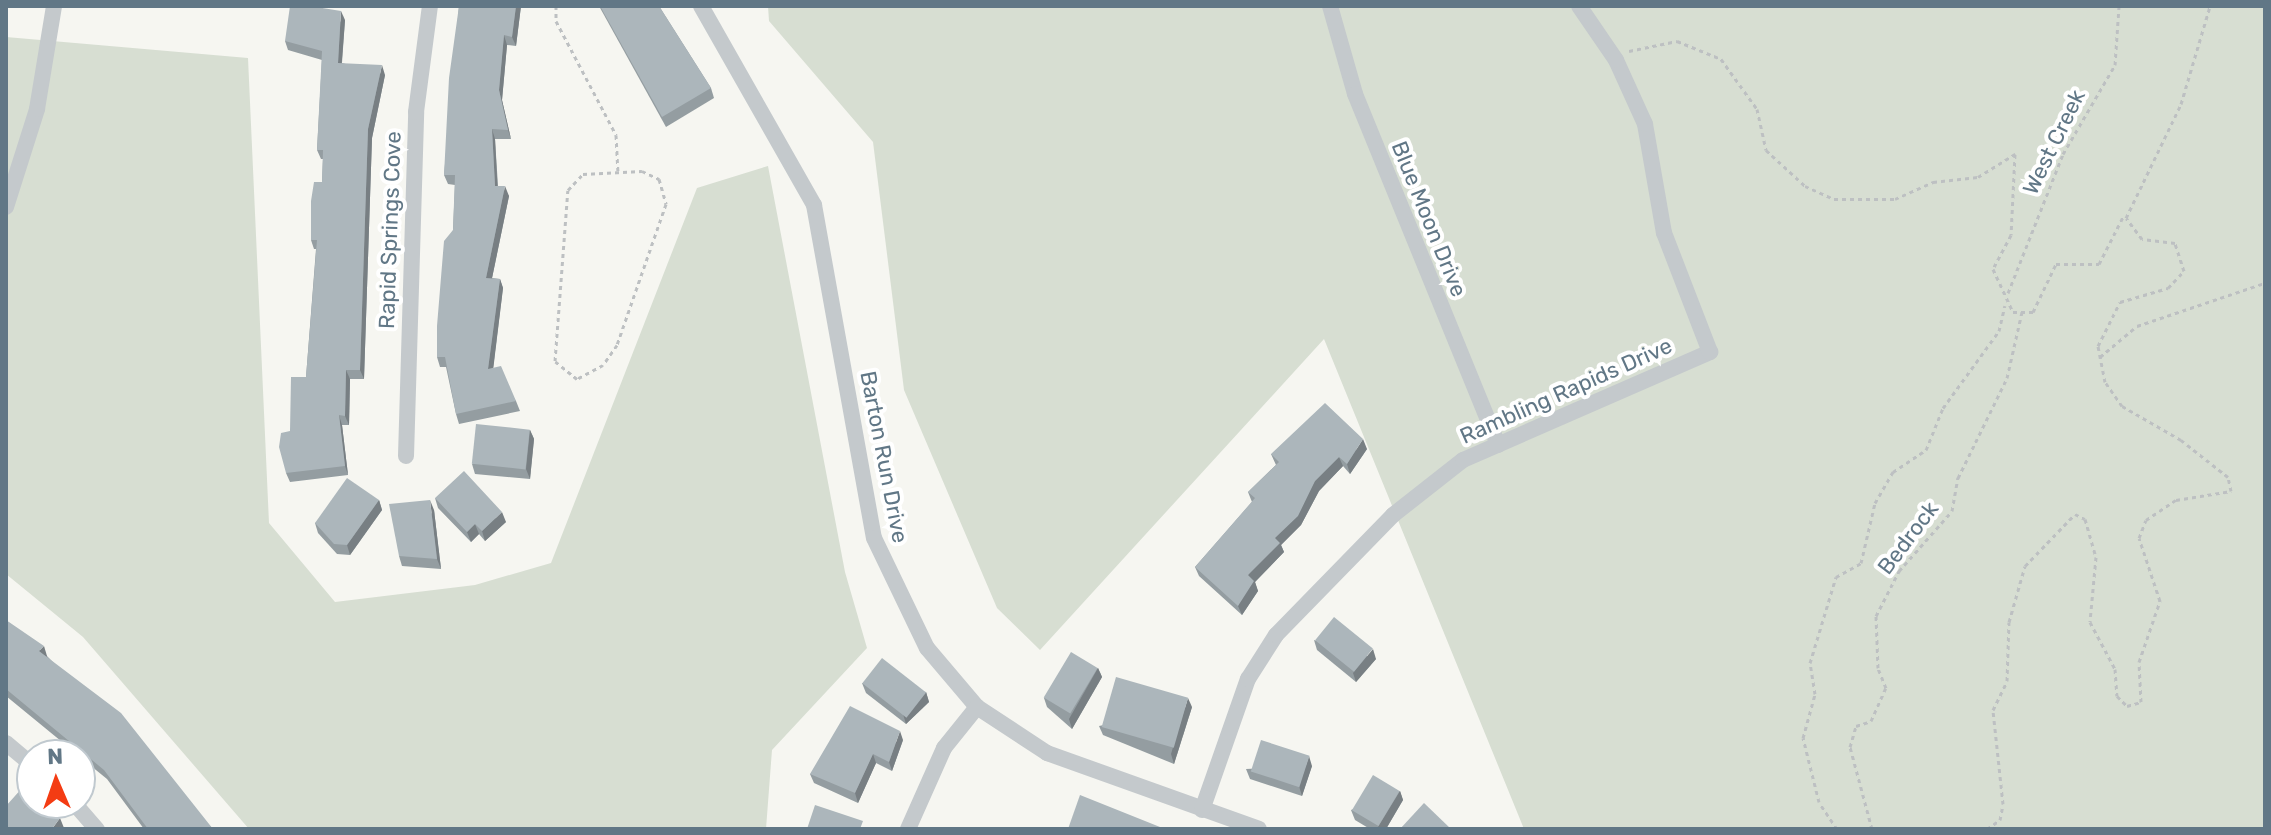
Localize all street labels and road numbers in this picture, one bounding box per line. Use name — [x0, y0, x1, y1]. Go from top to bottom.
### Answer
street label: West Creek — [2017, 85, 2091, 199]
street label: Rapid Springs Cove — [373, 131, 407, 329]
street label: Blue Moon Drive — [1386, 137, 1472, 301]
street label: Rambling Rapids Drive — [1456, 332, 1676, 450]
street label: Barton Run Drive — [854, 369, 914, 545]
street label: Bedrock — [1872, 496, 1944, 580]

